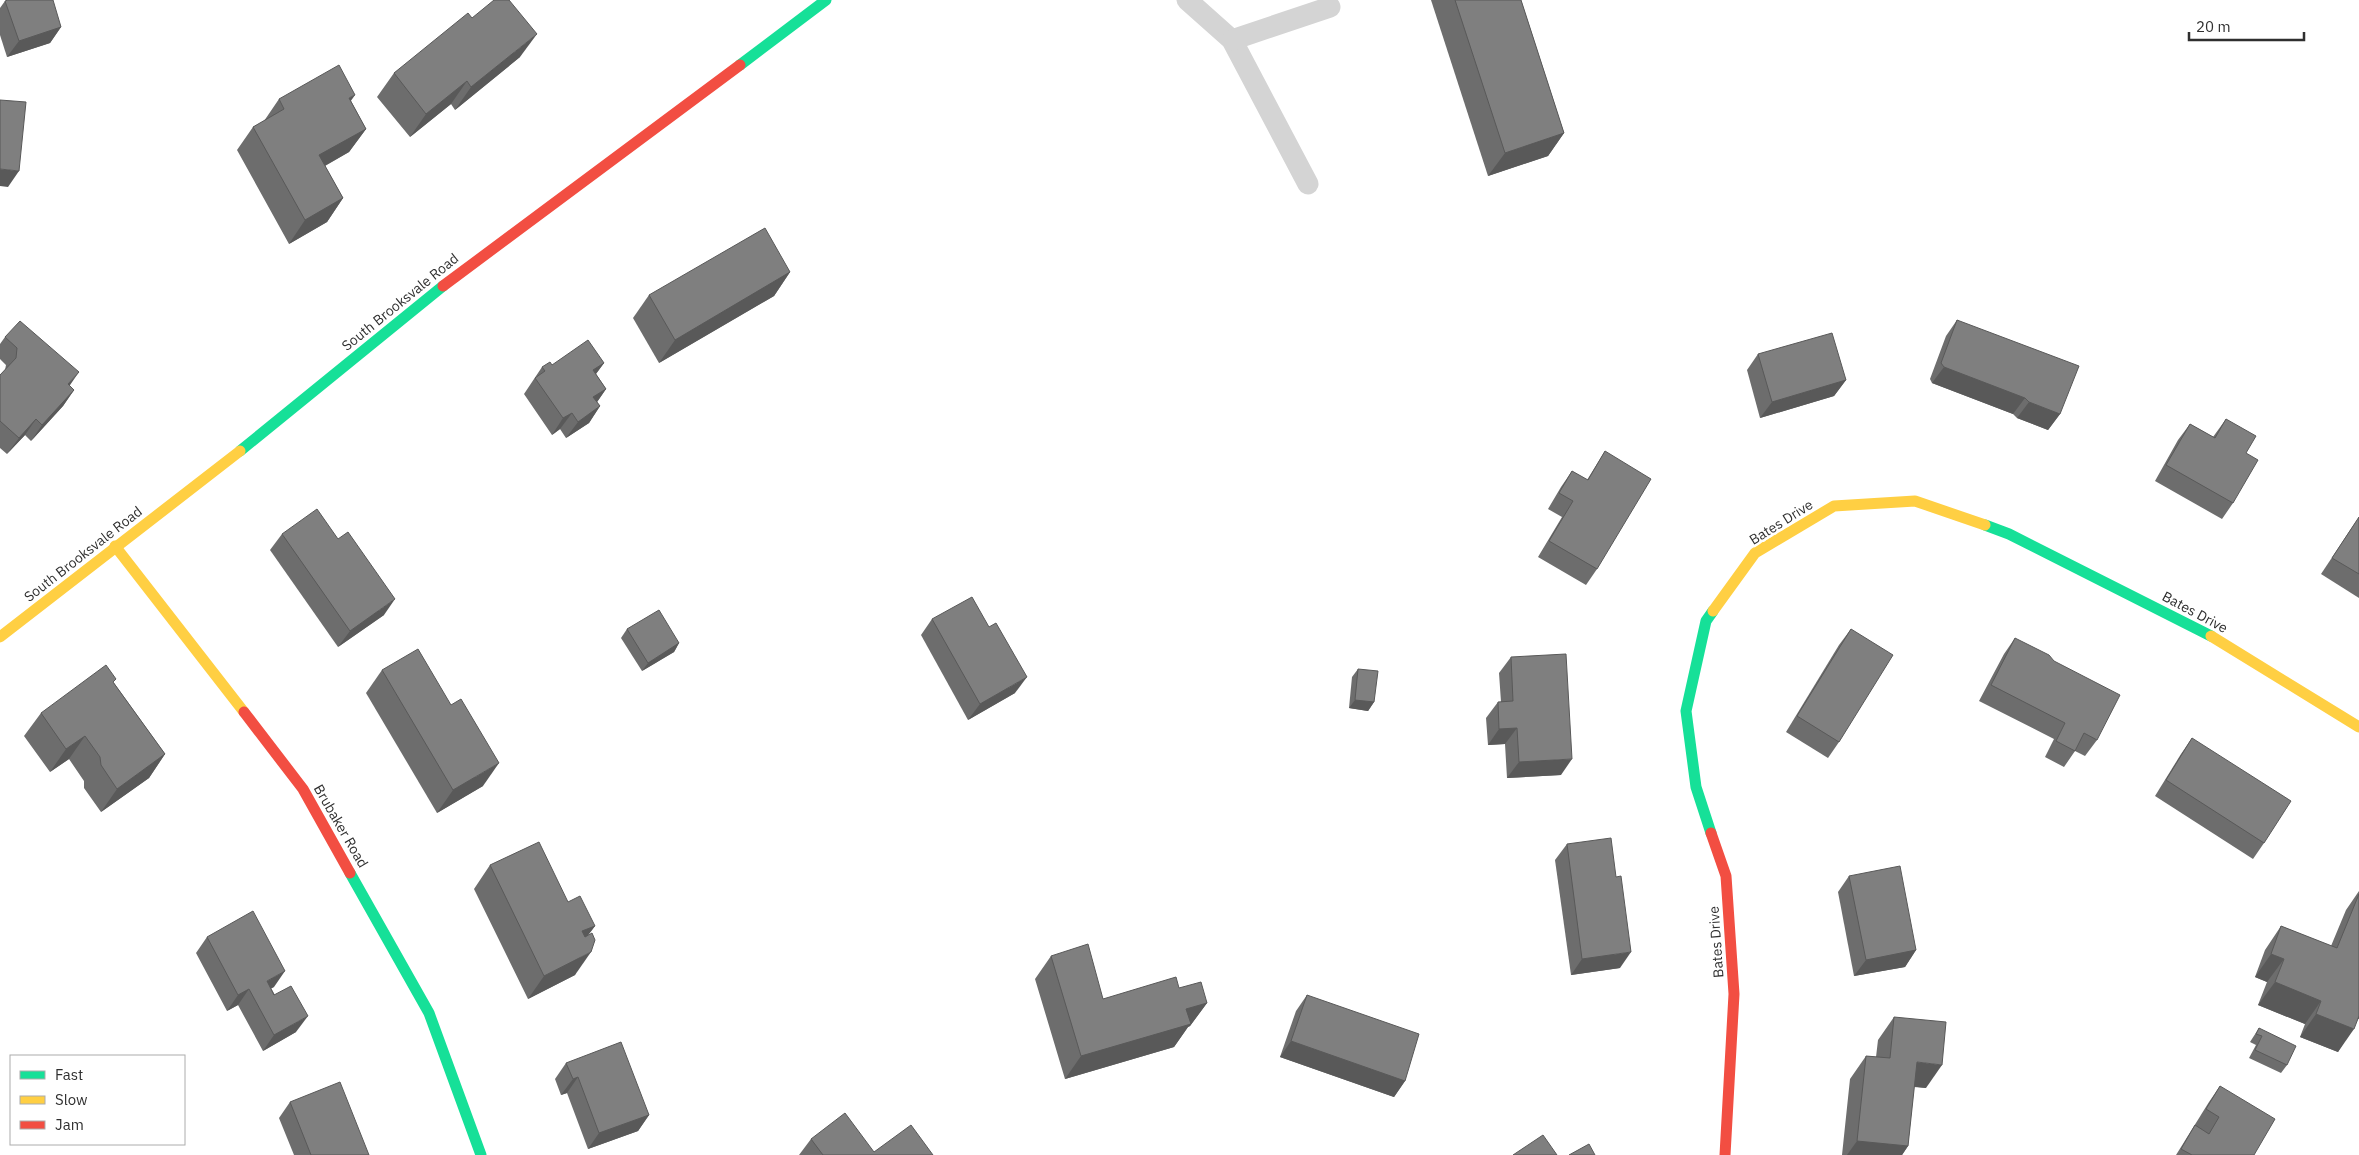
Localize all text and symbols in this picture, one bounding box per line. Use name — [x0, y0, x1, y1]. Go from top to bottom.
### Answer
scale bar — [2189, 10, 2304, 42]
text: 20 m — [2196, 17, 2231, 36]
street label: South Brooksvale Road — [338, 249, 462, 355]
street label: Bates Drive — [1746, 495, 1816, 549]
street label: South Brooksvale Road — [20, 502, 146, 606]
street label: Bates Drive — [2159, 587, 2231, 637]
street label: Brubaker Road — [310, 781, 372, 871]
street label: Bates Drive — [1704, 905, 1727, 978]
legend — [10, 1055, 185, 1145]
text: Fast — [55, 1065, 83, 1084]
text: Slow — [55, 1090, 88, 1109]
text: Jam — [55, 1115, 84, 1134]

